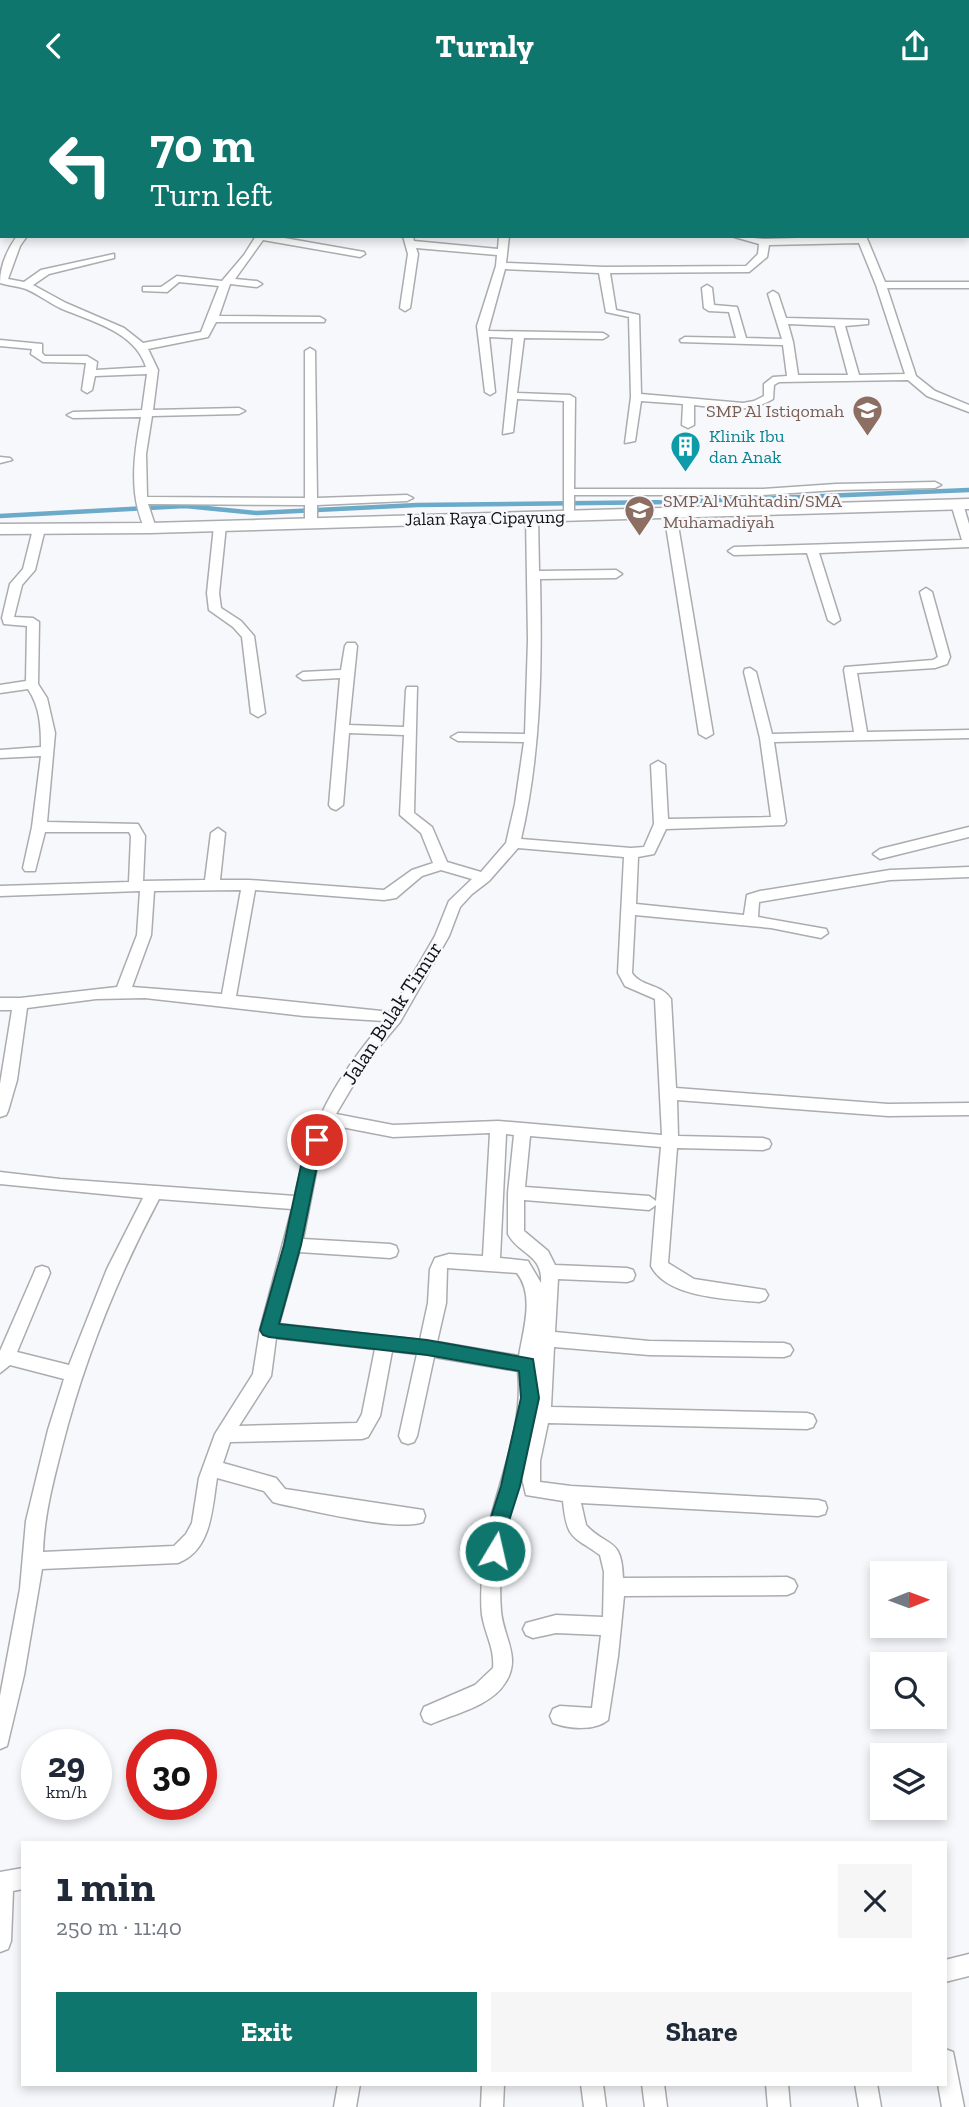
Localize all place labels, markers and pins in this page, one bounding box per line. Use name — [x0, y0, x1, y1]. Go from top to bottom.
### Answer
school or university icon: SMP Al Istiqomah — [850, 394, 884, 438]
place label: SMP Al Istiqomah — [706, 400, 844, 422]
place label: Klinik Ibu dan Anak — [709, 425, 785, 468]
building icon: Klinik Ibu dan Anak — [669, 429, 703, 473]
place label: SMP Al Muhtadin/SMA Muhamadiyah — [663, 490, 842, 533]
school or university icon: SMP Al Muhtadin/SMA Muhamadiyah — [623, 494, 657, 538]
pin — [287, 1110, 347, 1170]

